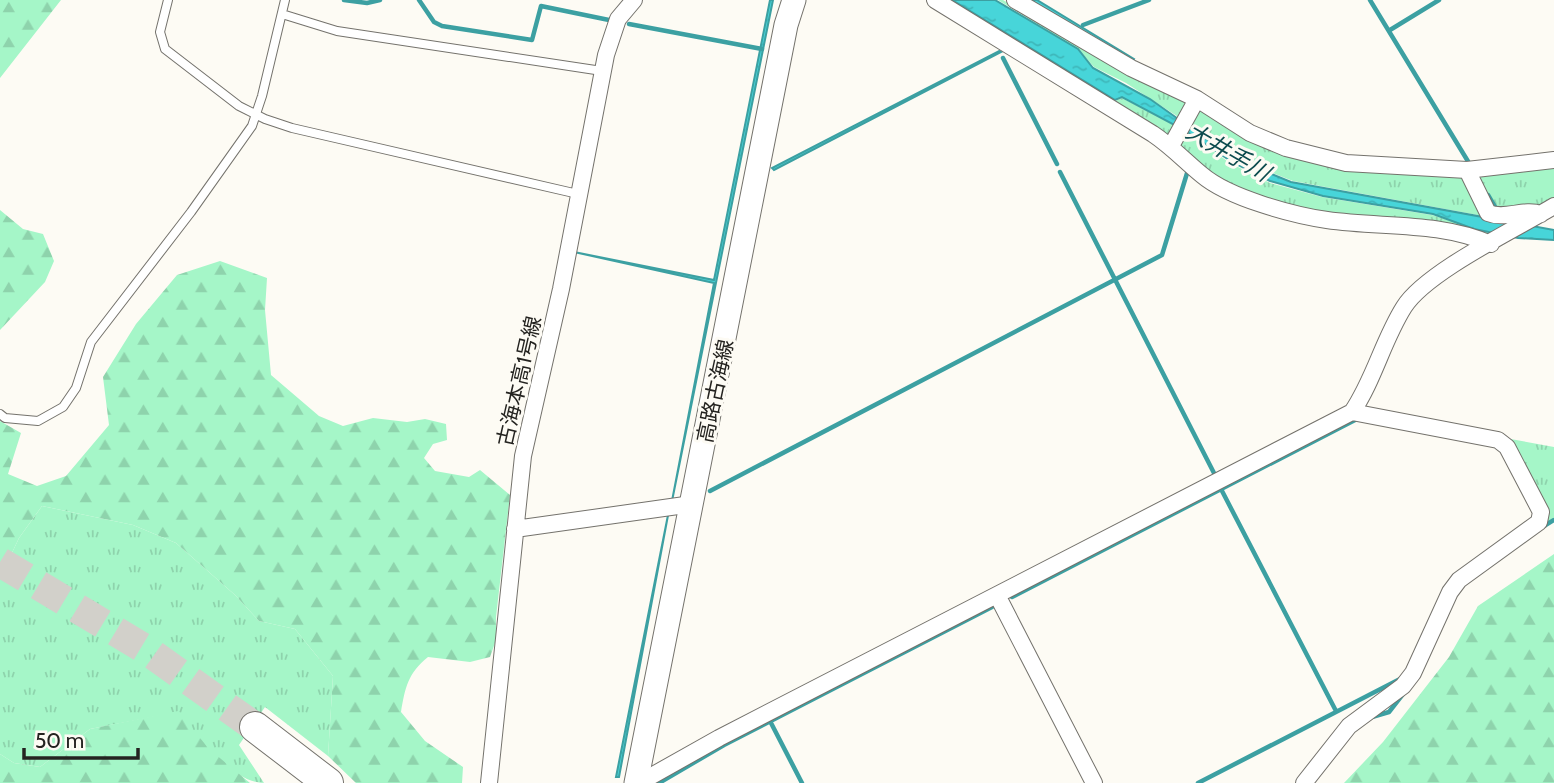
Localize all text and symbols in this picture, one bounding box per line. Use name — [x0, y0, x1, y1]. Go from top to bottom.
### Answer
water label: 大井手川 — [1181, 117, 1277, 189]
street label: 古海本高1号線 — [492, 313, 546, 449]
street label: 高路古海線 — [692, 337, 738, 445]
scale bar — [24, 716, 138, 760]
text: 50 m — [35, 728, 84, 753]

